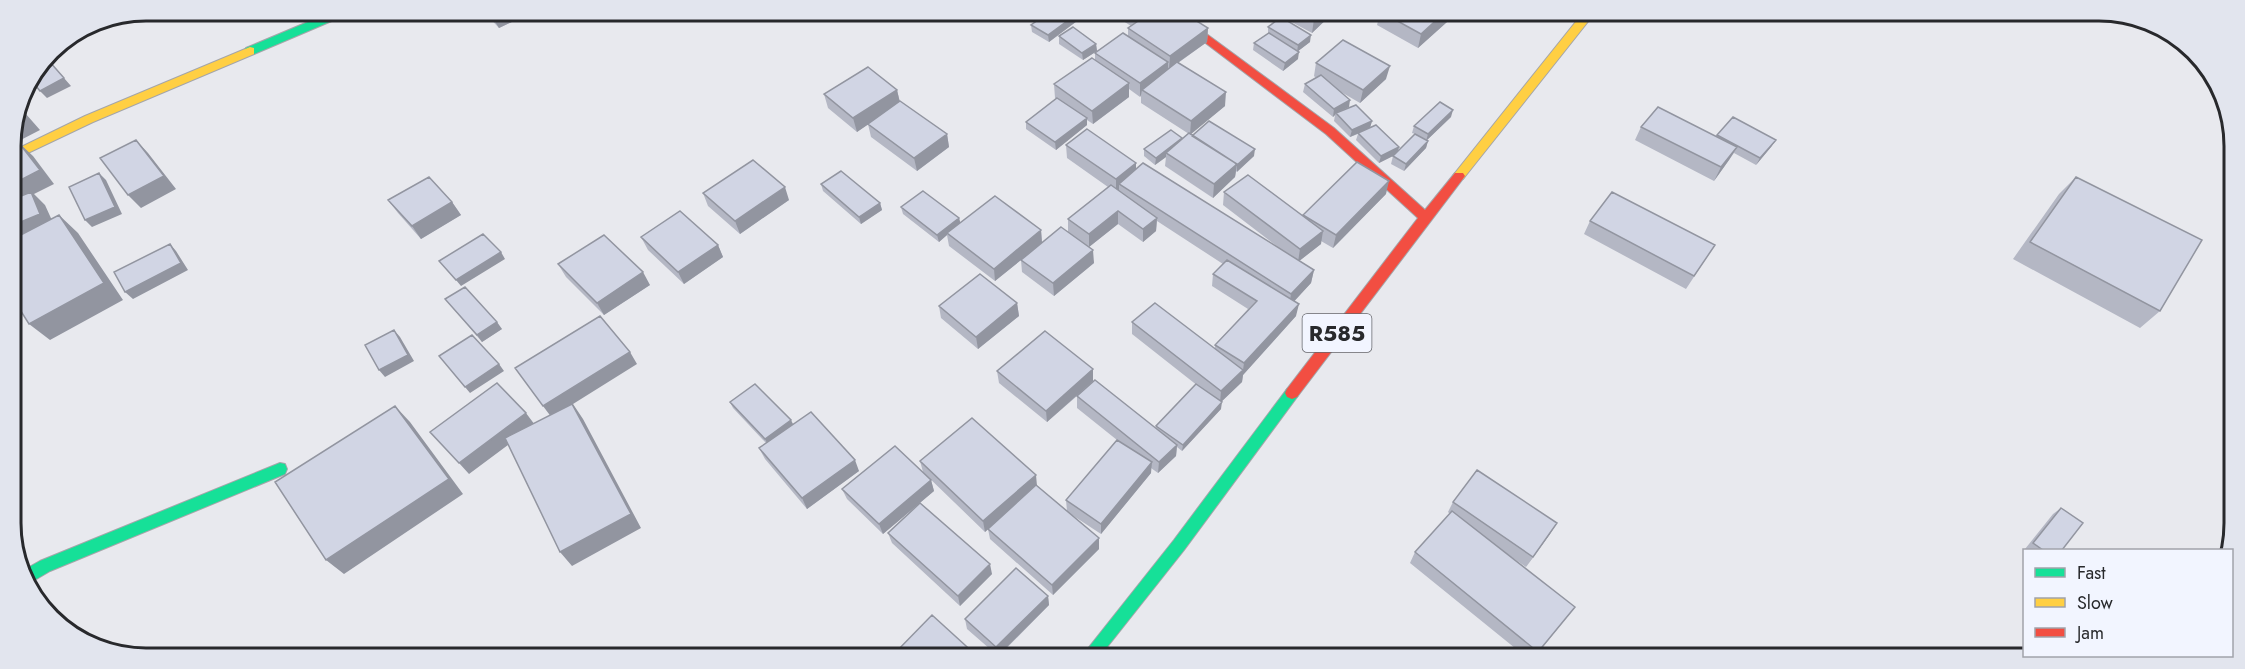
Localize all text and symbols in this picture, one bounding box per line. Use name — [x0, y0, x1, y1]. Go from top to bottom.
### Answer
road number: R585 — [1302, 314, 1372, 352]
legend — [2023, 549, 2233, 657]
text: Fast — [2077, 560, 2106, 586]
text: Slow — [2077, 590, 2114, 616]
text: Jam — [2075, 620, 2104, 646]

